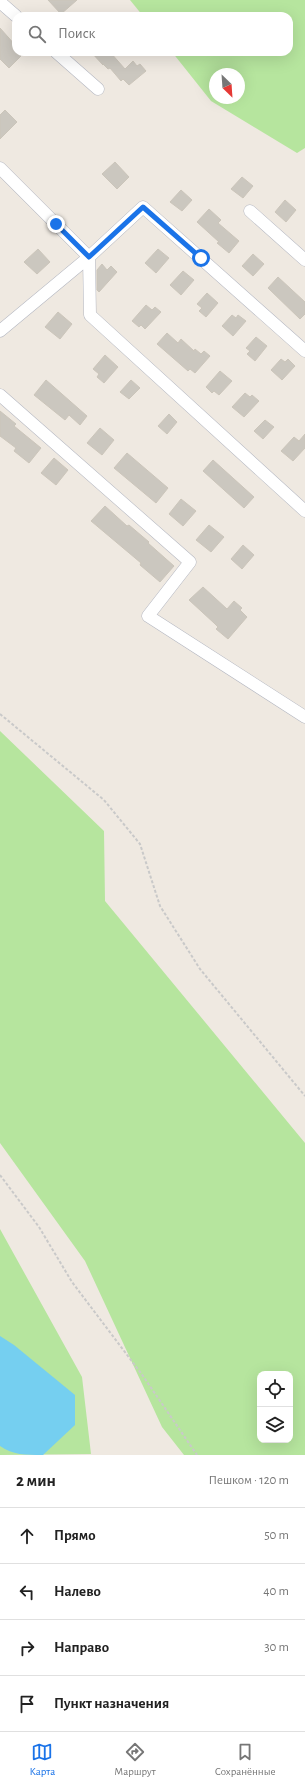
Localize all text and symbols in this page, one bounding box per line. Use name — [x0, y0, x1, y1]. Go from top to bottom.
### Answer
search box — [12, 12, 293, 56]
icon: search — [26, 23, 48, 45]
text: Поиск — [58, 26, 96, 41]
north arrow — [209, 68, 245, 104]
route end — [47, 215, 65, 233]
route start — [192, 249, 210, 267]
map controls — [257, 1371, 293, 1443]
button: locate — [257, 1371, 293, 1407]
button: layers — [257, 1407, 293, 1443]
text: 2 мин — [16, 1472, 56, 1489]
text: Пешком · 120 m — [209, 1474, 289, 1487]
icon: ahead — [16, 1525, 38, 1547]
text: Прямо — [54, 1528, 96, 1543]
text: 50 m — [264, 1529, 289, 1542]
icon: left — [16, 1581, 38, 1603]
text: Налево — [54, 1584, 101, 1599]
text: 40 m — [263, 1585, 289, 1598]
icon: right — [16, 1637, 38, 1659]
text: Направо — [54, 1640, 109, 1655]
text: 30 m — [264, 1641, 289, 1654]
icon: arrive — [16, 1693, 38, 1715]
text: Пункт назначения — [54, 1696, 169, 1711]
tab: Карта — [30, 1741, 55, 1778]
tab: Маршрут — [114, 1741, 156, 1778]
tab: Сохранённые — [215, 1741, 275, 1778]

